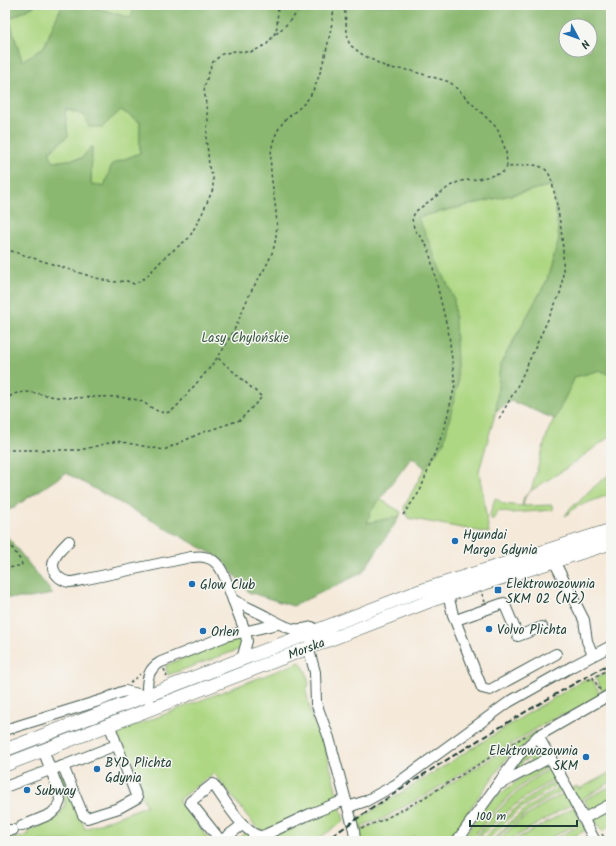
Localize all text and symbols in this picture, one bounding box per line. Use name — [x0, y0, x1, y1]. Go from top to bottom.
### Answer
north arrow — [558, 18, 598, 58]
text: N — [576, 35, 594, 52]
park label: Lasy Chylońskie — [201, 328, 289, 349]
place label: Hyundai Margo Gdynia — [463, 525, 538, 561]
marker: Hyundai Margo Gdynia — [450, 536, 460, 546]
place label: Elektrowozownia SKM 02 (NŻ) — [506, 574, 595, 610]
place label: Glow Club — [200, 575, 255, 596]
marker: Glow Club — [187, 579, 197, 589]
marker: Elektrowozownia SKM 02 (NŻ) — [493, 585, 503, 595]
place label: Volvo Plichta — [497, 620, 567, 641]
place label: Orlen — [211, 622, 239, 643]
marker: Volvo Plichta — [484, 624, 494, 634]
marker: Orlen — [198, 626, 208, 636]
street label: Morska — [285, 633, 328, 666]
place label: Elektrowozownia SKM — [489, 741, 579, 777]
marker: Elektrowozownia SKM — [581, 752, 591, 762]
place label: BYD Plichta Gdynia — [105, 753, 172, 789]
marker: BYD Plichta Gdynia — [92, 764, 102, 774]
place label: Subway — [35, 781, 77, 802]
marker: Subway — [22, 785, 32, 795]
scale bar — [470, 802, 577, 828]
text: 100 m — [476, 807, 507, 826]

